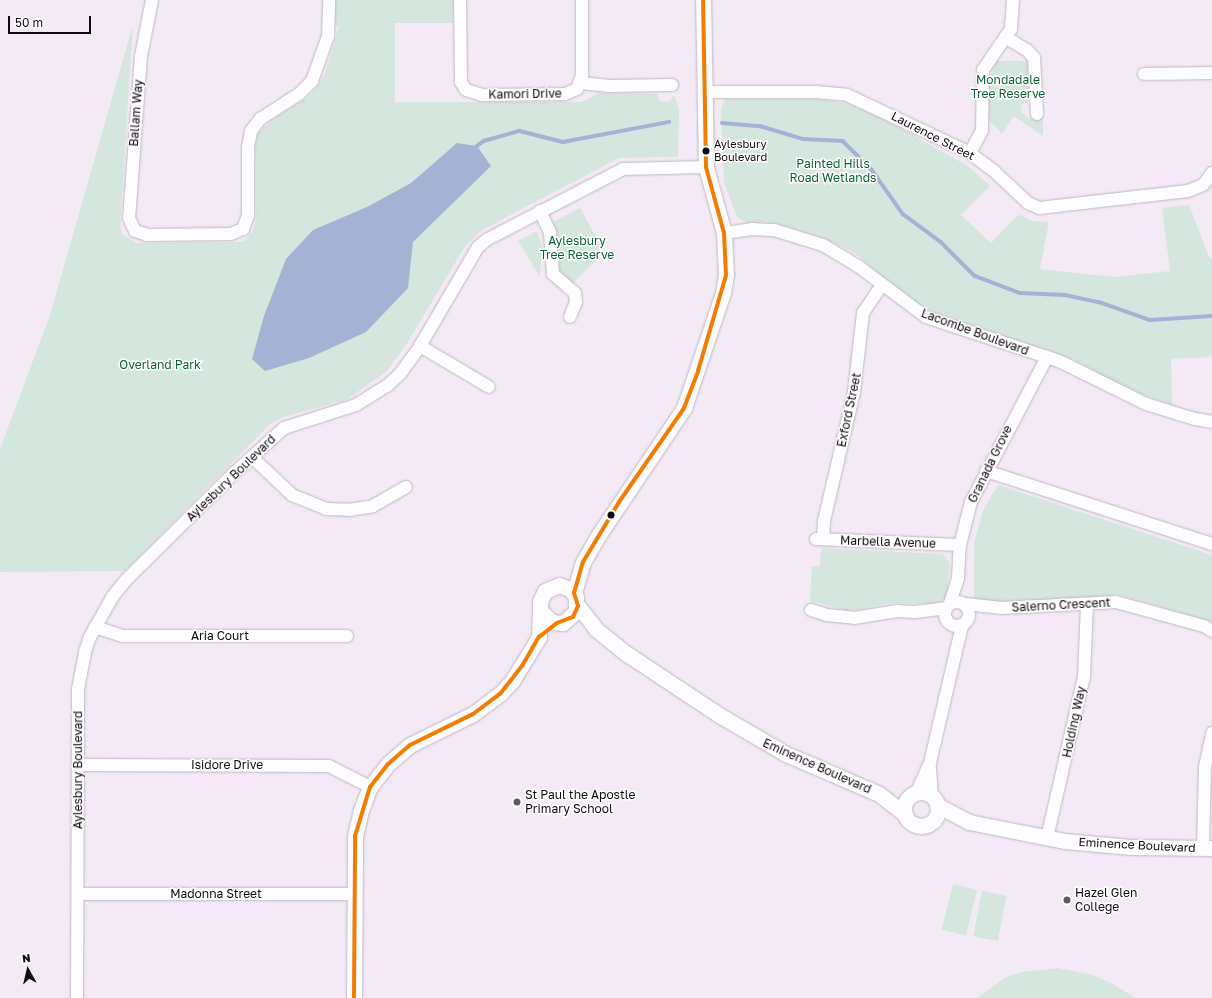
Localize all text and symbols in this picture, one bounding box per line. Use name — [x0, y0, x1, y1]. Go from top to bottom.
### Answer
scale bar — [10, 8, 93, 34]
text: 50 m — [15, 15, 43, 30]
park label: Mondadale Tree Reserve — [971, 73, 1045, 101]
street label: Ballam Way — [126, 79, 146, 147]
street label: Kamori Drive — [488, 86, 562, 102]
street label: Laurence Street — [889, 109, 977, 163]
place label: Aylesbury Boulevard — [714, 138, 767, 164]
marker: Aylesbury Boulevard — [701, 146, 711, 156]
park label: Painted Hills Road Wetlands — [790, 157, 876, 185]
park label: Aylesbury Tree Reserve — [540, 234, 614, 262]
street label: Lacombe Boulevard — [919, 306, 1031, 358]
park label: Overland Park — [119, 358, 201, 372]
street label: Exford Street — [834, 371, 864, 449]
street label: Granada Grove — [965, 423, 1015, 505]
street label: Aylesbury Boulevard — [183, 432, 279, 524]
unlabelled marker — [606, 510, 616, 520]
street label: Marbella Avenue — [840, 533, 936, 551]
street label: Salerno Crescent — [1011, 595, 1111, 615]
street label: Aria Court — [191, 629, 249, 643]
street label: Holding Way — [1059, 685, 1089, 759]
street label: Aylesbury Boulevard — [71, 711, 85, 829]
street label: Eminence Boulevard — [760, 736, 874, 796]
street label: Isidore Drive — [191, 758, 263, 772]
place label: St Paul the Apostle Primary School — [525, 788, 635, 816]
marker: St Paul the Apostle Primary School — [512, 797, 522, 807]
street label: Eminence Boulevard — [1078, 835, 1196, 855]
place label: Hazel Glen College — [1075, 886, 1137, 914]
street label: Madonna Street — [170, 887, 262, 901]
marker: Hazel Glen College — [1062, 895, 1072, 905]
north arrow — [8, 950, 48, 990]
text: N — [21, 951, 31, 965]

